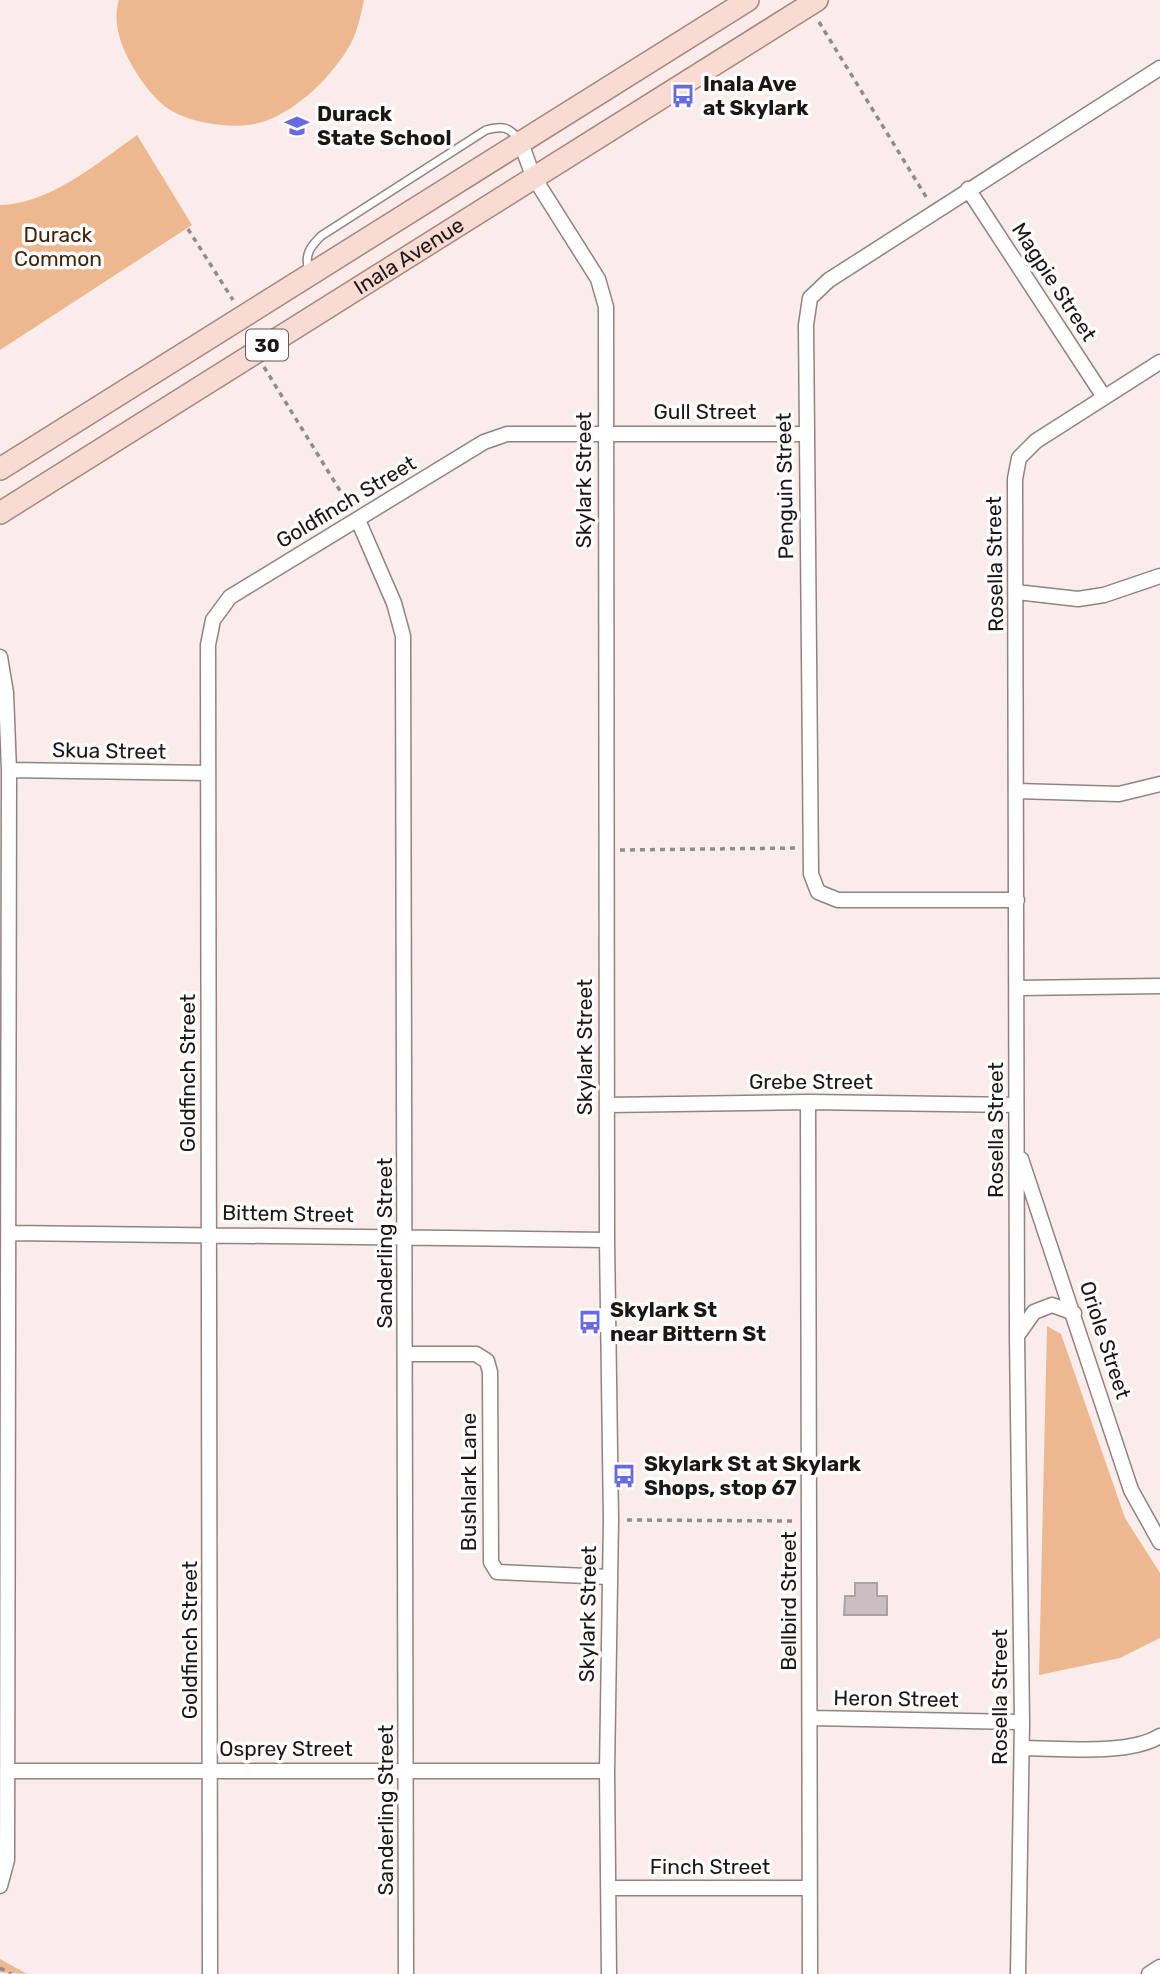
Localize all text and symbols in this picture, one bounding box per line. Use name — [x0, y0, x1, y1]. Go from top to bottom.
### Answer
place label: Inala Ave at Skylark — [703, 71, 809, 120]
bus stop icon: Inala Ave at Skylark — [669, 82, 697, 110]
place label: Durack State School — [317, 101, 451, 150]
school or university icon: Durack State School — [283, 112, 311, 140]
street label: Inala Avenue — [349, 212, 468, 300]
street label: Magpie Street — [1007, 218, 1102, 346]
park label: Durack Common — [14, 222, 102, 271]
road number: 30 — [246, 330, 288, 360]
street label: Gull Street — [653, 399, 757, 424]
street label: Skylark Street — [571, 412, 596, 548]
street label: Penguin Street — [771, 412, 798, 560]
street label: Goldfinch Street — [271, 450, 420, 553]
street label: Rosella Street — [981, 496, 1008, 632]
street label: Skua Street — [52, 737, 166, 764]
street label: Skylark Street — [572, 979, 597, 1115]
street label: Goldfinch Street — [175, 994, 200, 1152]
street label: Rosella Street — [983, 1062, 1008, 1198]
street label: Grebe Street — [749, 1069, 873, 1094]
street label: Sanderling Street — [372, 1158, 397, 1328]
street label: Bittem Street — [222, 1200, 354, 1227]
street label: Oriole Street — [1075, 1278, 1136, 1402]
place label: Skylark St near Bittern St — [610, 1297, 766, 1346]
bus stop icon: Skylark St near Bittern St — [576, 1308, 604, 1336]
street label: Bushlark Lane — [456, 1413, 481, 1551]
place label: Skylark St at Skylark Shops, stop 67 — [644, 1451, 862, 1500]
bus stop icon: Skylark St at Skylark Shops, stop 67 — [610, 1462, 638, 1490]
street label: Bellbird Street — [776, 1531, 801, 1671]
street label: Skylark Street — [574, 1545, 601, 1683]
street label: Goldfinch Street — [177, 1561, 202, 1719]
street label: Rosella Street — [987, 1629, 1012, 1765]
street label: Heron Street — [833, 1685, 959, 1712]
street label: Sanderling Street — [373, 1725, 398, 1895]
street label: Osprey Street — [219, 1736, 353, 1761]
street label: Finch Street — [650, 1854, 770, 1879]

